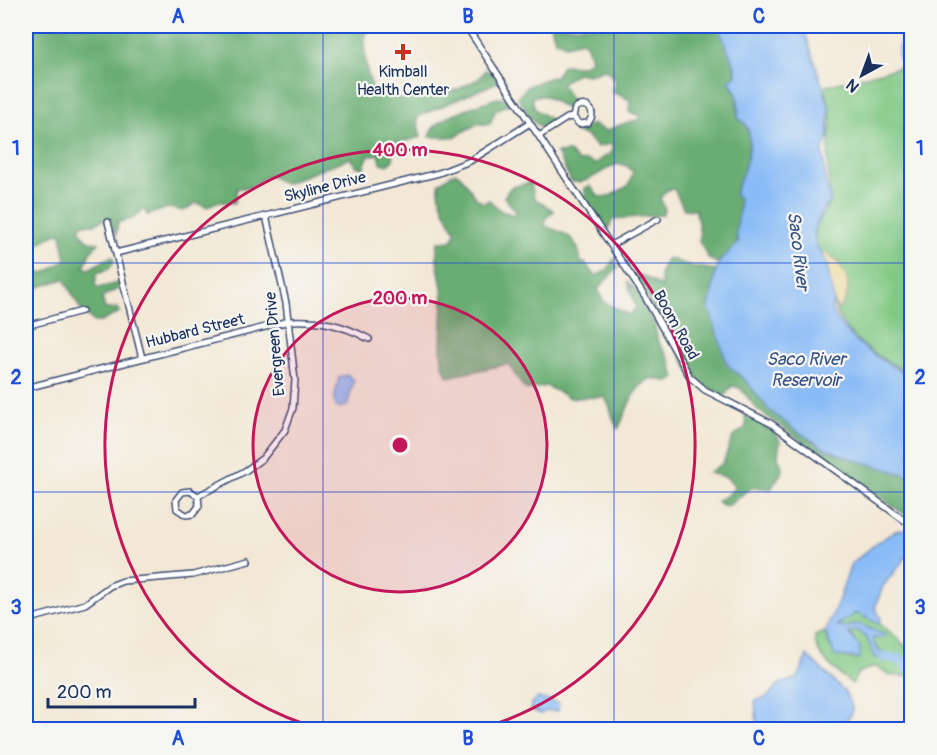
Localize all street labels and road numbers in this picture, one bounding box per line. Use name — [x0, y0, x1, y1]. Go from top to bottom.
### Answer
street label: Skyline Drive — [282, 167, 368, 207]
street label: Boom Road — [649, 287, 703, 363]
street label: Evergreen Drive — [260, 291, 290, 397]
street label: Hubbard Street — [143, 309, 247, 353]

